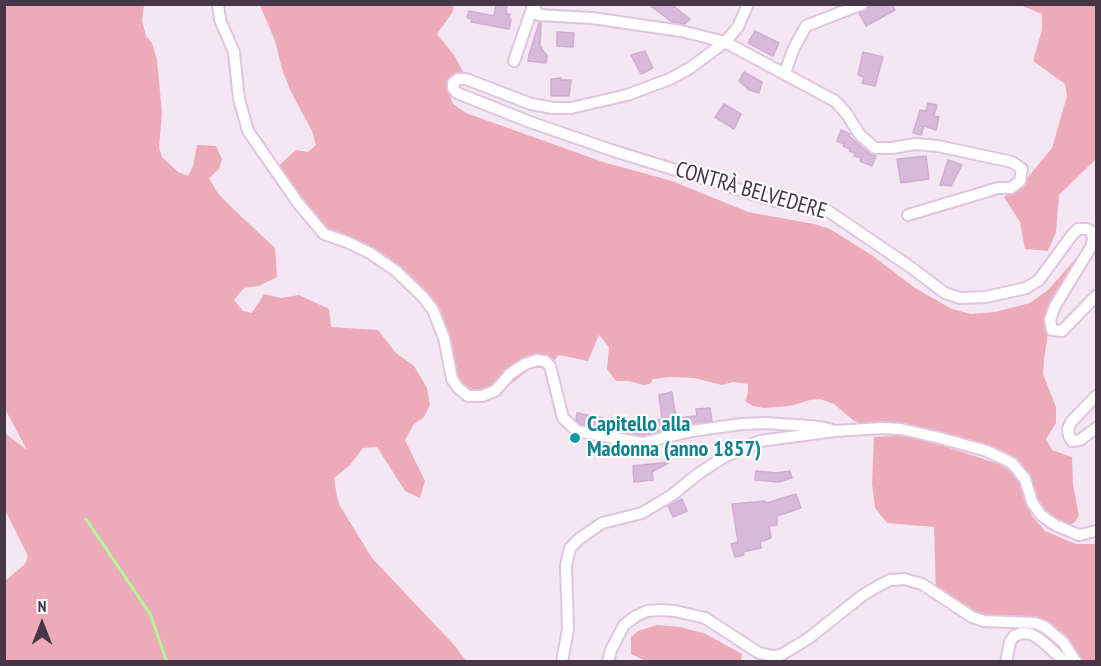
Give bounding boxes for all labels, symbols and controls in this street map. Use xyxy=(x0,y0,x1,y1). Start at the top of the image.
street label: CONTRÀ BELVEDERE xyxy=(672,157,830,225)
place label: Capitello alla Madonna (anno 1857) xyxy=(587,412,761,464)
marker: Capitello alla Madonna (anno 1857) xyxy=(568,431,582,445)
north arrow xyxy=(12,594,72,654)
text: N xyxy=(38,596,46,616)

